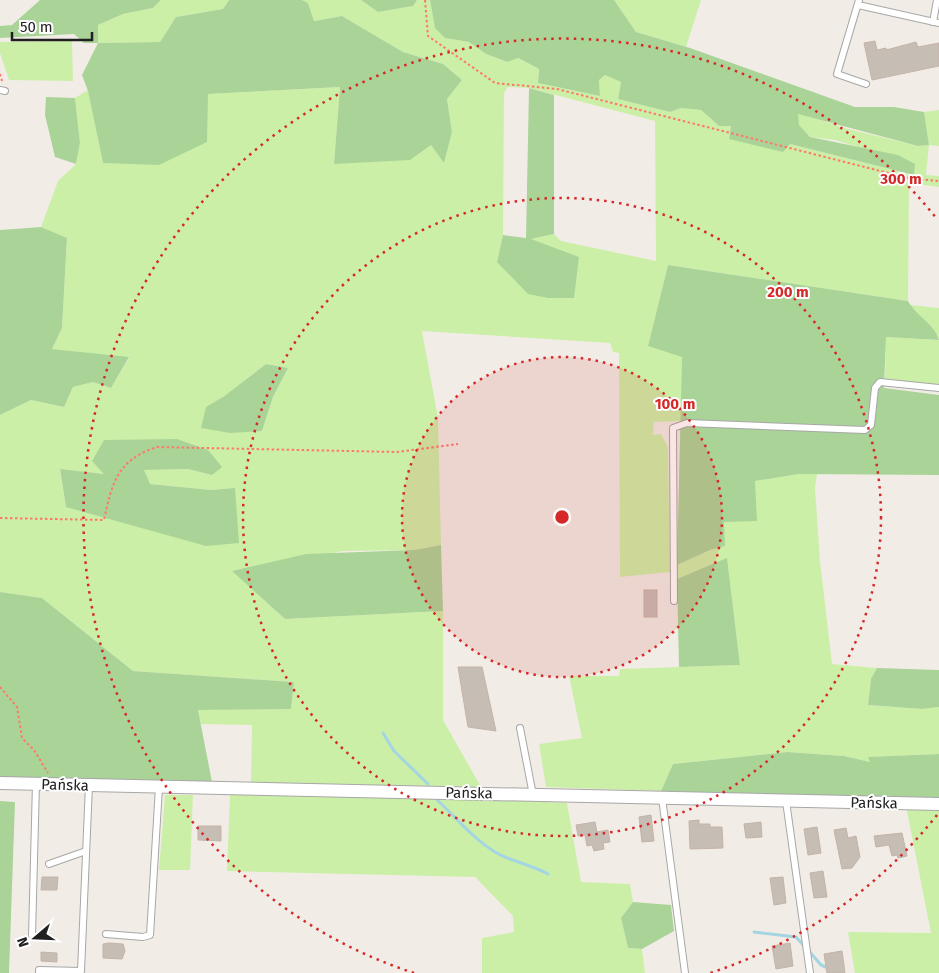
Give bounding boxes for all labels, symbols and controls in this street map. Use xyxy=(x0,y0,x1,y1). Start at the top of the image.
scale bar xyxy=(12,10,92,42)
text: 50 m xyxy=(20,18,53,36)
text: 300 m xyxy=(879,170,922,188)
text: 200 m xyxy=(767,283,809,301)
text: 100 m xyxy=(655,395,695,413)
centre of rings xyxy=(553,508,571,526)
street label: Pańska xyxy=(41,775,89,795)
street label: Pańska xyxy=(445,784,493,802)
street label: Pańska xyxy=(850,794,898,812)
north arrow xyxy=(10,913,60,963)
text: N xyxy=(14,935,33,949)

